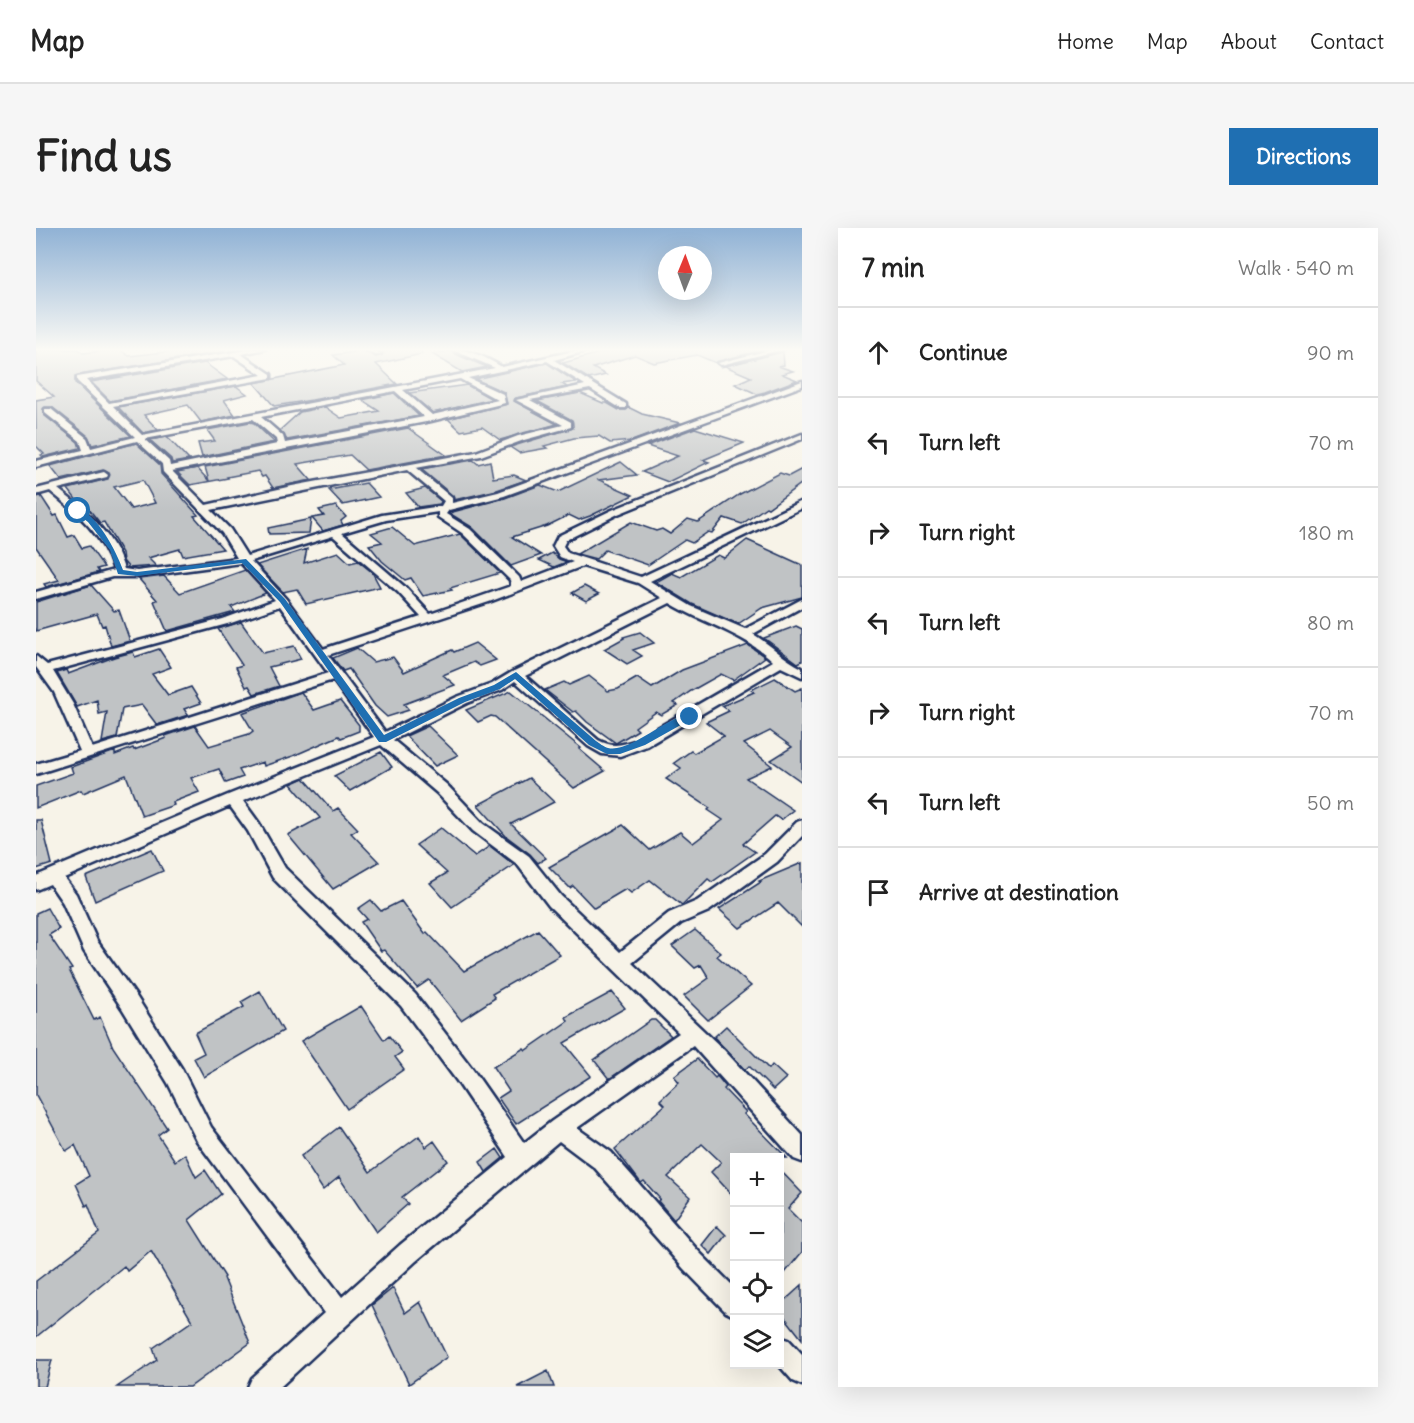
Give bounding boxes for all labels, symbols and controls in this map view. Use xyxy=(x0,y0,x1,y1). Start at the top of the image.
text: Map xyxy=(30,23,84,59)
text: Home xyxy=(1057,28,1114,55)
text: Map xyxy=(1147,28,1188,55)
text: About xyxy=(1221,28,1277,55)
text: Contact xyxy=(1310,28,1384,55)
button: Directions xyxy=(1229,128,1378,185)
text: Find us xyxy=(36,130,172,182)
north arrow xyxy=(658,246,712,300)
text: 7 min xyxy=(862,251,925,284)
text: Walk · 540 m xyxy=(1238,255,1354,280)
icon: ahead xyxy=(862,336,895,369)
text: Continue xyxy=(919,338,1008,366)
text: 90 m xyxy=(1307,340,1354,365)
icon: left xyxy=(862,426,895,459)
text: Turn left xyxy=(919,428,1000,456)
text: 70 m xyxy=(1309,430,1354,455)
route start xyxy=(64,497,90,523)
icon: right xyxy=(862,516,895,549)
text: Turn right xyxy=(919,518,1015,546)
text: 180 m xyxy=(1299,520,1354,545)
icon: left xyxy=(862,606,895,639)
text: Turn left xyxy=(919,608,1000,636)
text: 80 m xyxy=(1307,610,1354,635)
icon: right xyxy=(862,696,895,729)
text: Turn right xyxy=(919,698,1015,726)
text: 70 m xyxy=(1309,700,1354,725)
route end xyxy=(676,703,702,729)
icon: left xyxy=(862,786,895,819)
text: Turn left xyxy=(919,788,1000,816)
text: 50 m xyxy=(1307,790,1354,815)
icon: arrive xyxy=(862,876,895,909)
text: Arrive at destination xyxy=(919,878,1119,906)
map controls xyxy=(730,1153,784,1369)
button: + xyxy=(730,1153,784,1207)
button: − xyxy=(730,1207,784,1261)
button: locate xyxy=(730,1261,784,1315)
button: layers xyxy=(730,1315,784,1369)

